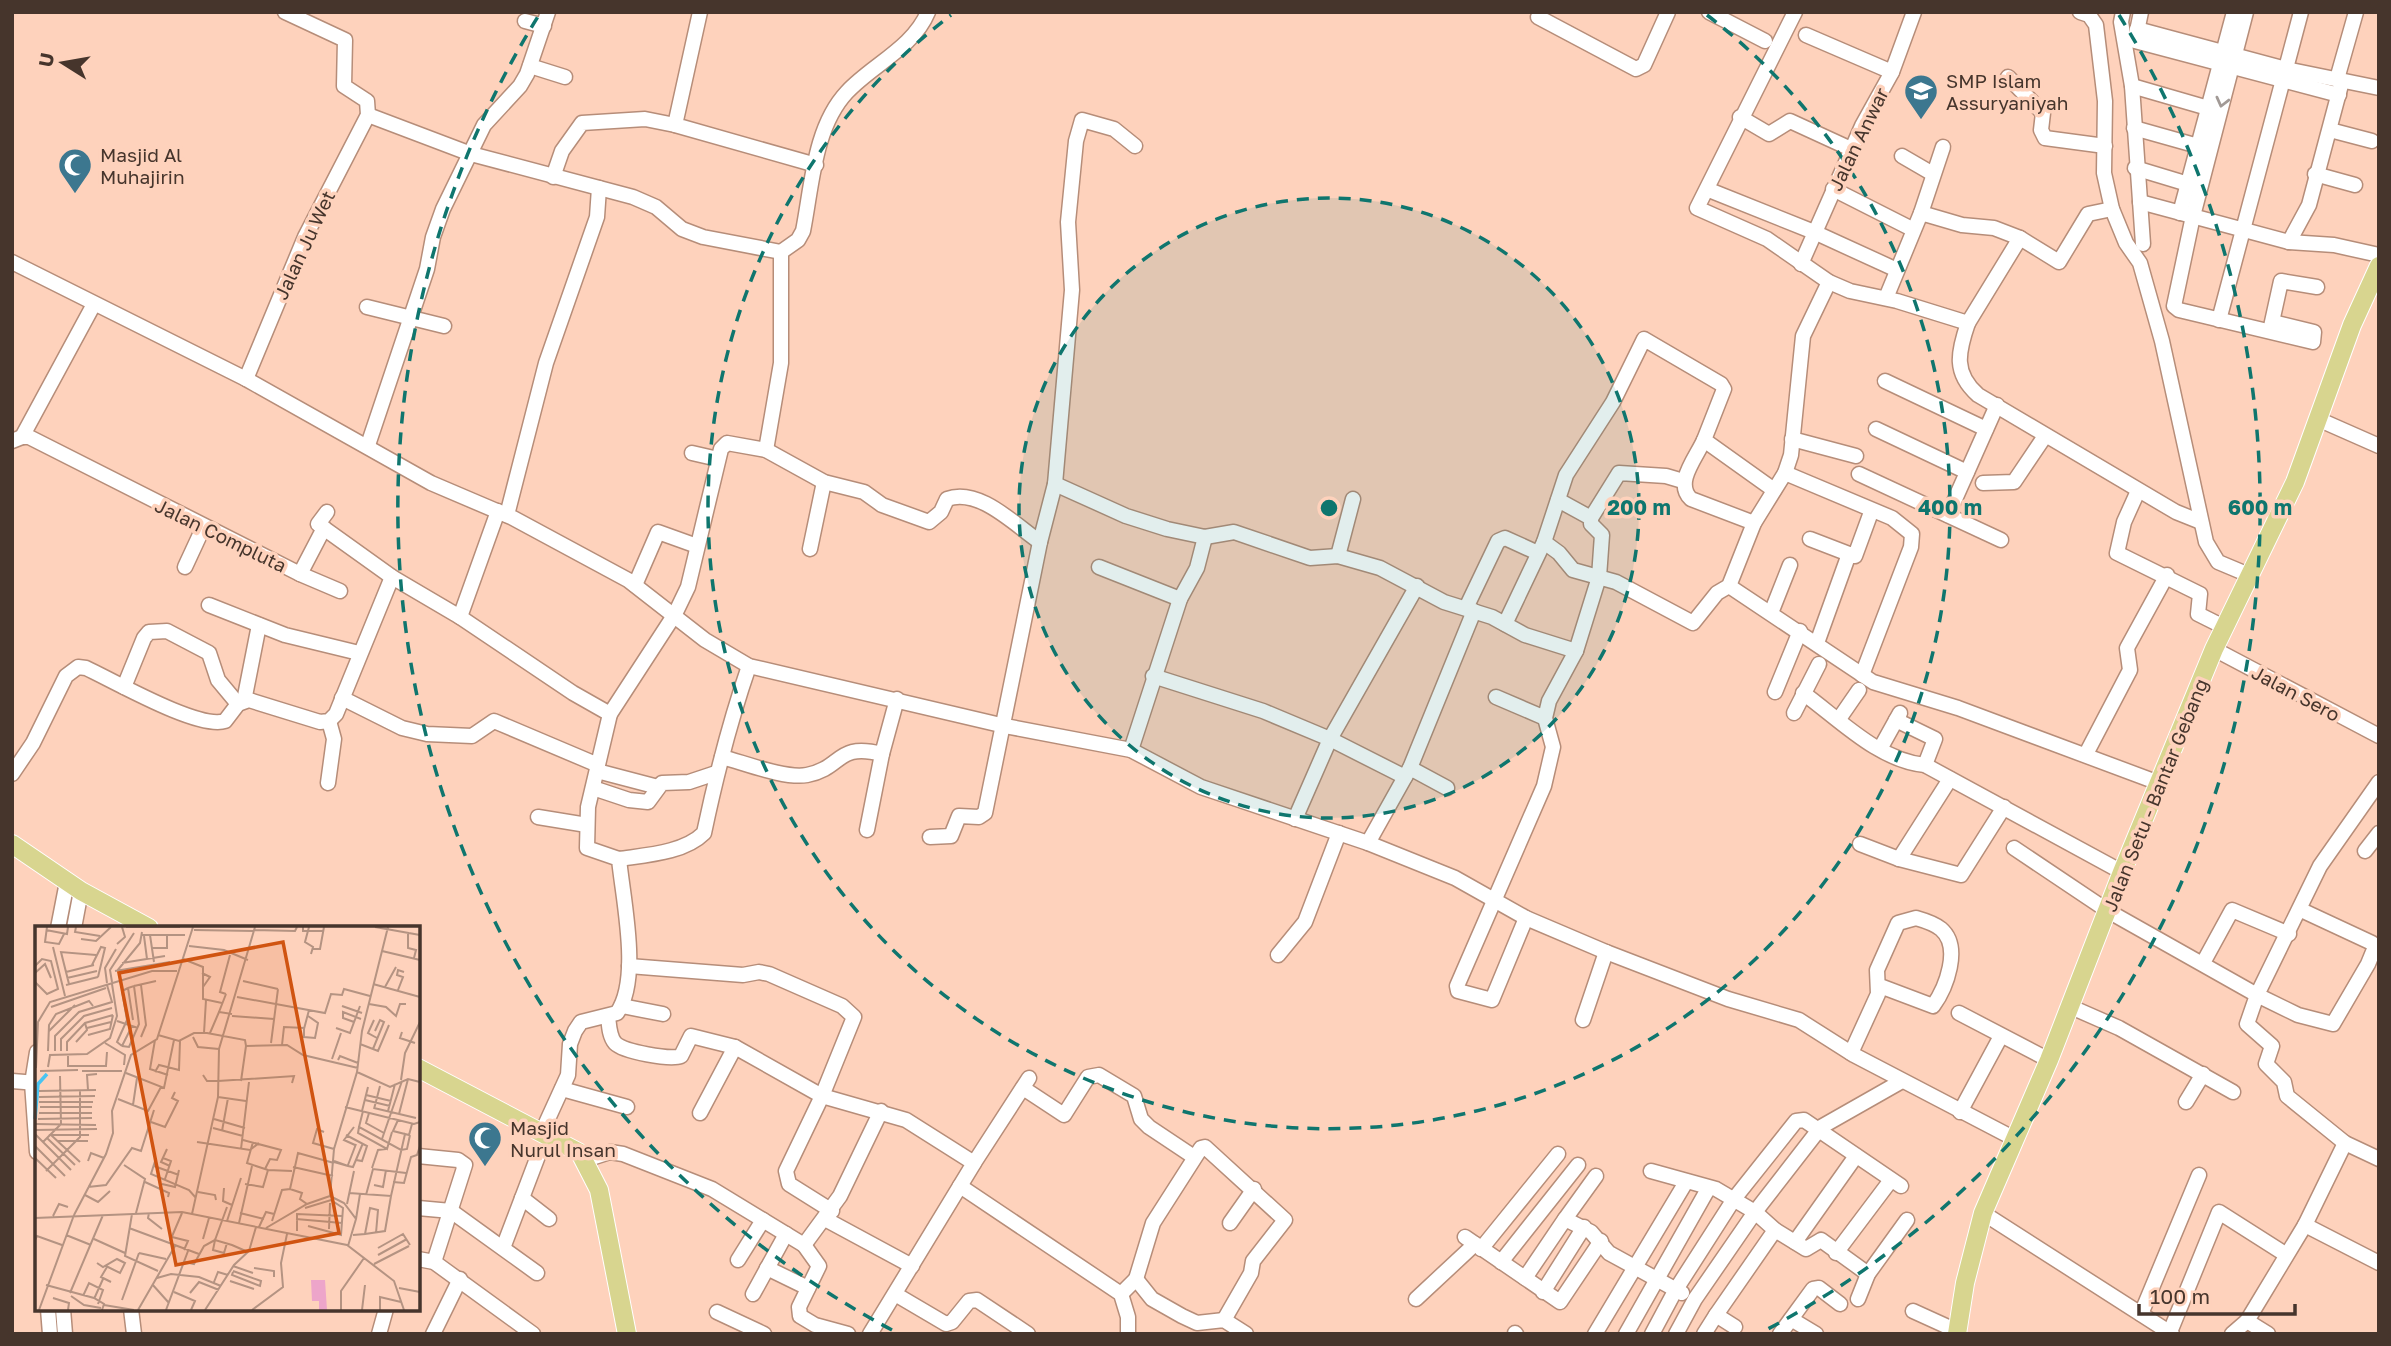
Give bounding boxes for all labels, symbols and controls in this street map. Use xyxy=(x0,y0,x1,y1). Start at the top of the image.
north arrow xyxy=(28,28,98,98)
text: U xyxy=(33,51,58,69)
place label: SMP Islam Assuryaniyah xyxy=(1946,69,2068,114)
school or university icon: SMP Islam Assuryaniyah xyxy=(1902,72,1940,121)
street label: Jalan Anwar xyxy=(1823,83,1893,194)
one-way arrow xyxy=(2216,96,2230,108)
place label: Masjid Al Muhajirin xyxy=(100,143,185,188)
mosque icon: Masjid Al Muhajirin xyxy=(56,146,94,195)
street label: Jalan Ju Wet xyxy=(269,187,339,303)
street label: Jalan Compluta xyxy=(152,493,290,577)
text: 200 m xyxy=(1607,494,1671,520)
text: 400 m xyxy=(1918,494,1982,520)
text: 600 m xyxy=(2228,494,2292,520)
centre of rings xyxy=(1317,496,1341,520)
street label: Jalan Sero xyxy=(2248,660,2344,726)
street label: Jalan Setu - Bantar Gebang xyxy=(2098,675,2212,915)
inset map xyxy=(35,926,420,1311)
place label: Masjid Nurul Insan xyxy=(510,1116,616,1161)
mosque icon: Masjid Nurul Insan xyxy=(466,1119,504,1168)
scale bar xyxy=(2139,1272,2295,1316)
text: 100 m xyxy=(2150,1283,2210,1309)

